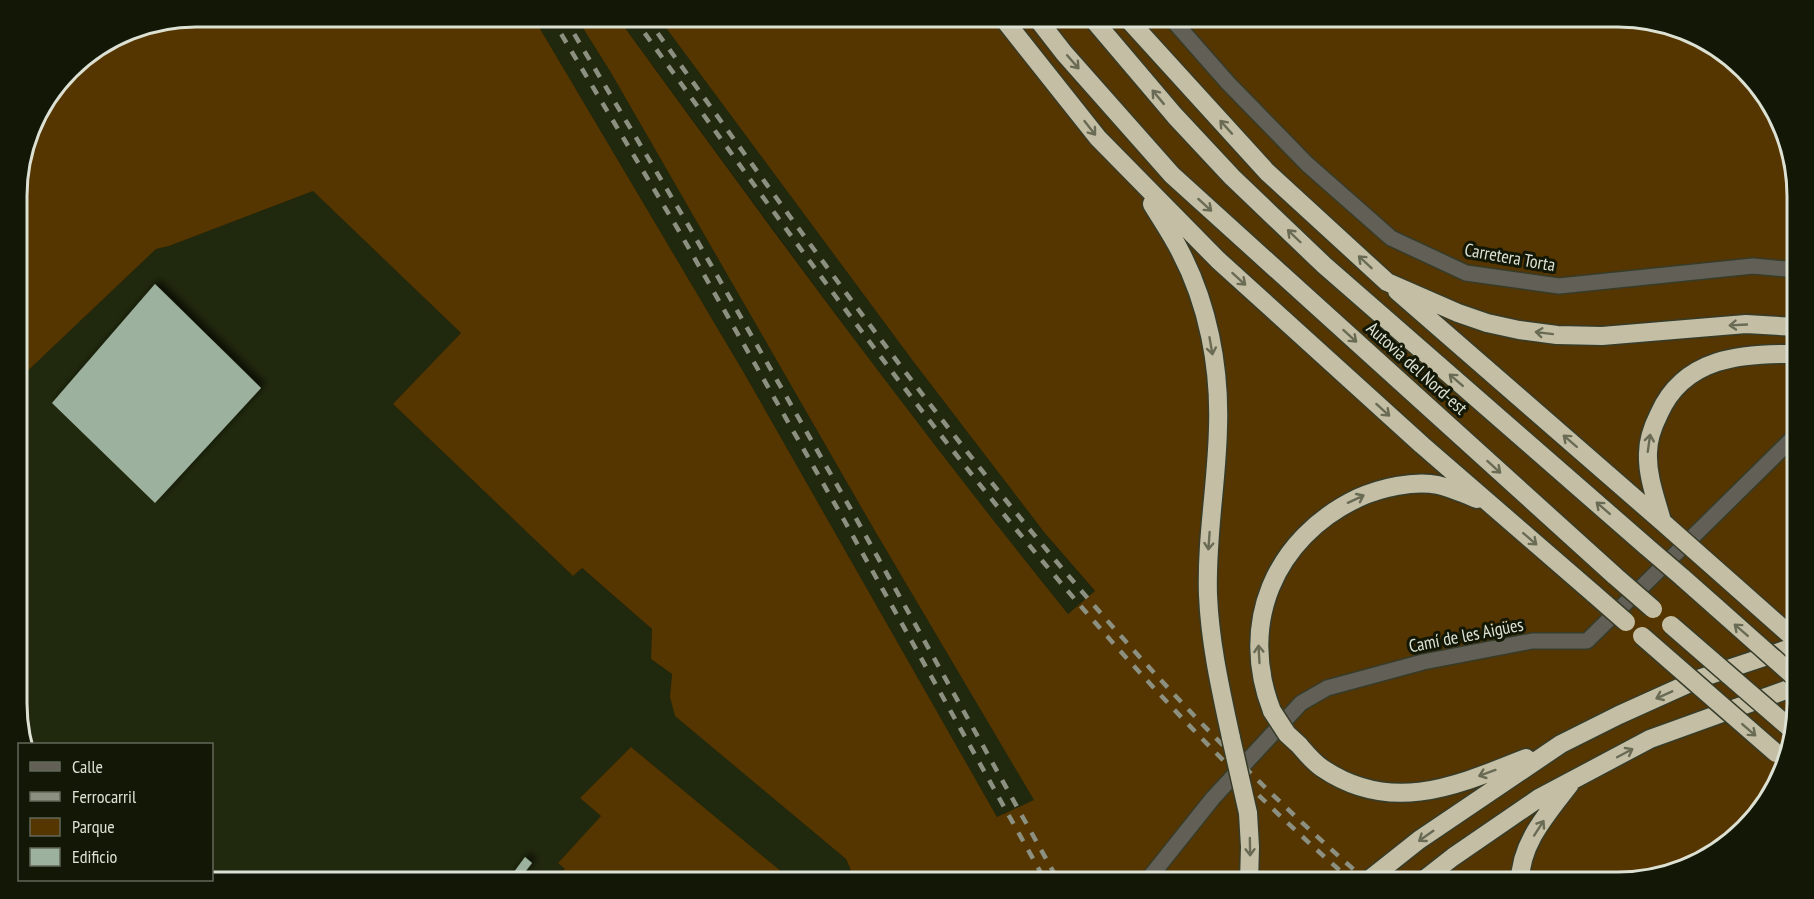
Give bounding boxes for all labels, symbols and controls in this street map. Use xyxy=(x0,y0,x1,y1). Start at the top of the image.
one-way arrow xyxy=(1066,54,1080,69)
one-way arrow xyxy=(1151,90,1165,105)
one-way arrow xyxy=(1219,119,1233,134)
one-way arrow xyxy=(1084,120,1097,136)
one-way arrow xyxy=(1198,198,1213,212)
one-way arrow xyxy=(1287,229,1302,244)
street label: Carretera Torta xyxy=(1463,238,1557,276)
one-way arrow xyxy=(1358,255,1373,269)
one-way arrow xyxy=(1231,272,1246,286)
street label: Autovia del Nord-est xyxy=(1362,317,1472,419)
one-way arrow xyxy=(1729,319,1749,330)
one-way arrow xyxy=(1534,328,1554,339)
one-way arrow xyxy=(1342,329,1357,343)
one-way arrow xyxy=(1206,336,1217,356)
one-way arrow xyxy=(1449,373,1464,387)
one-way arrow xyxy=(1375,403,1390,417)
one-way arrow xyxy=(1563,434,1578,448)
one-way arrow xyxy=(1644,434,1655,453)
one-way arrow xyxy=(1487,460,1502,474)
one-way arrow xyxy=(1347,493,1365,505)
one-way arrow xyxy=(1596,501,1611,515)
one-way arrow xyxy=(1204,530,1215,550)
one-way arrow xyxy=(1522,532,1537,546)
street label: Camí de les Aigües xyxy=(1407,613,1525,657)
one-way arrow xyxy=(1734,623,1749,637)
one-way arrow xyxy=(1254,645,1265,665)
one-way arrow xyxy=(1655,690,1673,701)
one-way arrow xyxy=(1741,723,1757,736)
legend xyxy=(18,743,213,881)
one-way arrow xyxy=(1616,747,1633,759)
text: Calle xyxy=(72,755,103,778)
one-way arrow xyxy=(1479,769,1497,780)
text: Ferrocarril xyxy=(72,785,137,808)
text: Parque xyxy=(72,815,115,838)
one-way arrow xyxy=(1532,819,1545,836)
one-way arrow xyxy=(1418,830,1434,842)
one-way arrow xyxy=(1244,837,1256,857)
text: Edificio xyxy=(72,845,118,868)

